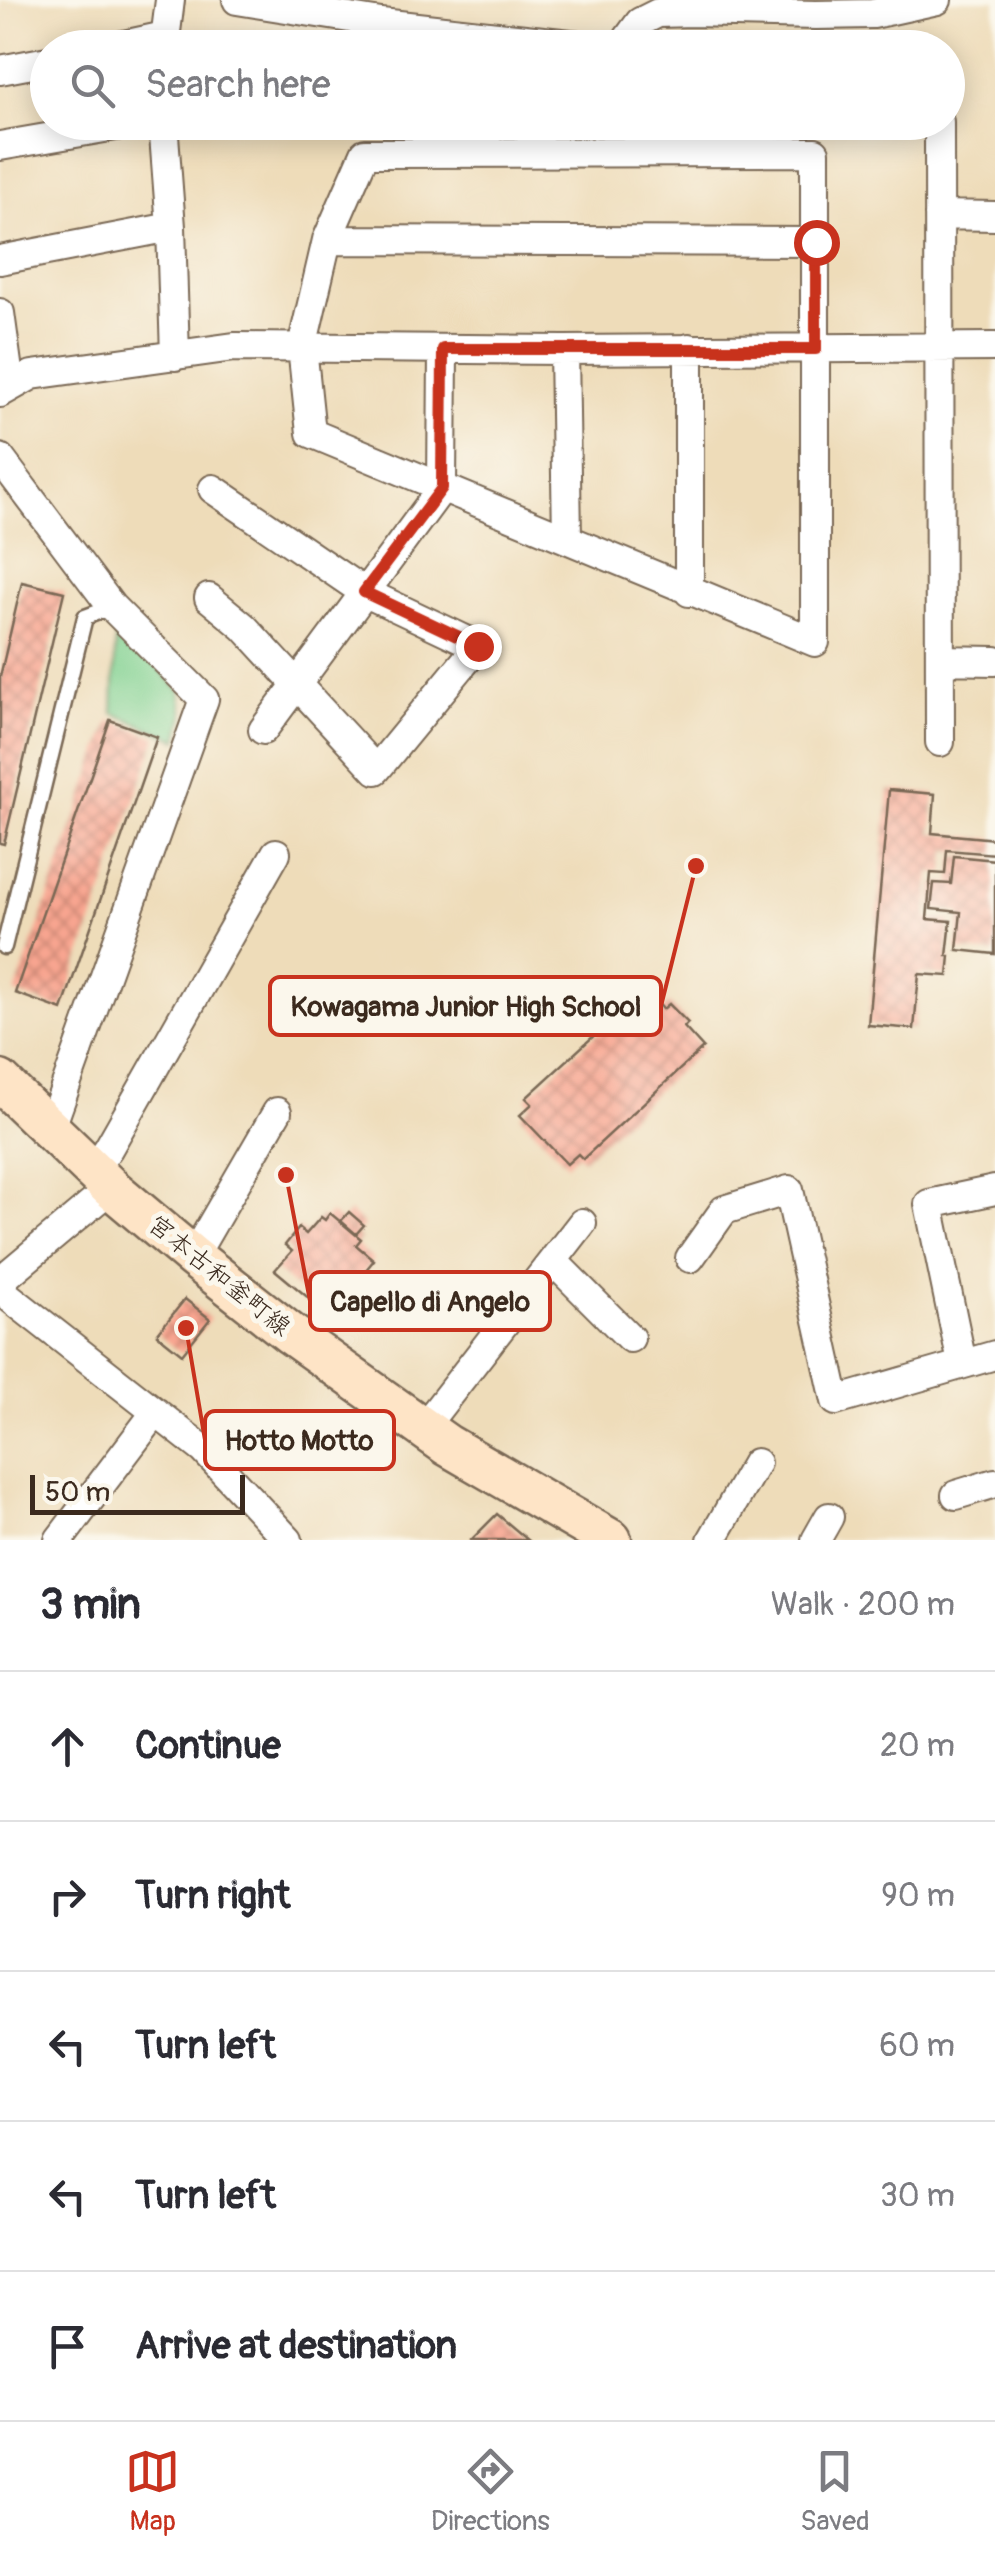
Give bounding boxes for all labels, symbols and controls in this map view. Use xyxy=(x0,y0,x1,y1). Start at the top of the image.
search box xyxy=(30,30,965,140)
icon: search xyxy=(65,58,120,113)
text: Search here xyxy=(145,61,331,109)
route start xyxy=(794,220,840,266)
route end xyxy=(456,624,502,670)
callout: Kowagama Junior High School xyxy=(270,977,661,1035)
text: Kowagama Junior High School xyxy=(291,990,641,1025)
street label: 宮本古和釜町線 xyxy=(141,1209,297,1343)
callout: Capello di Angelo xyxy=(310,1272,550,1330)
text: Capello di Angelo xyxy=(330,1285,530,1320)
callout: Hotto Motto xyxy=(205,1411,394,1469)
text: Hotto Motto xyxy=(224,1424,374,1459)
scale bar xyxy=(30,1470,245,1514)
text: 50 m xyxy=(45,1475,110,1510)
text: 3 min xyxy=(40,1579,141,1631)
text: Walk · 200 m xyxy=(771,1585,955,1625)
icon: ahead xyxy=(40,1719,95,1774)
text: Continue xyxy=(135,1722,281,1770)
text: 20 m xyxy=(880,1726,955,1766)
icon: right xyxy=(40,1869,95,1924)
text: Turn right xyxy=(135,1872,290,1920)
text: 90 m xyxy=(881,1876,955,1916)
icon: left xyxy=(40,2019,95,2074)
text: Turn left xyxy=(135,2022,276,2070)
text: 60 m xyxy=(879,2026,955,2066)
icon: left xyxy=(40,2169,95,2224)
text: Turn left xyxy=(135,2172,276,2220)
text: 30 m xyxy=(880,2176,955,2216)
icon: arrive xyxy=(40,2319,95,2374)
text: Arrive at destination xyxy=(135,2322,457,2370)
tab: Map xyxy=(125,2444,180,2539)
tab: Directions xyxy=(431,2444,550,2539)
tab: Saved xyxy=(800,2444,870,2539)

